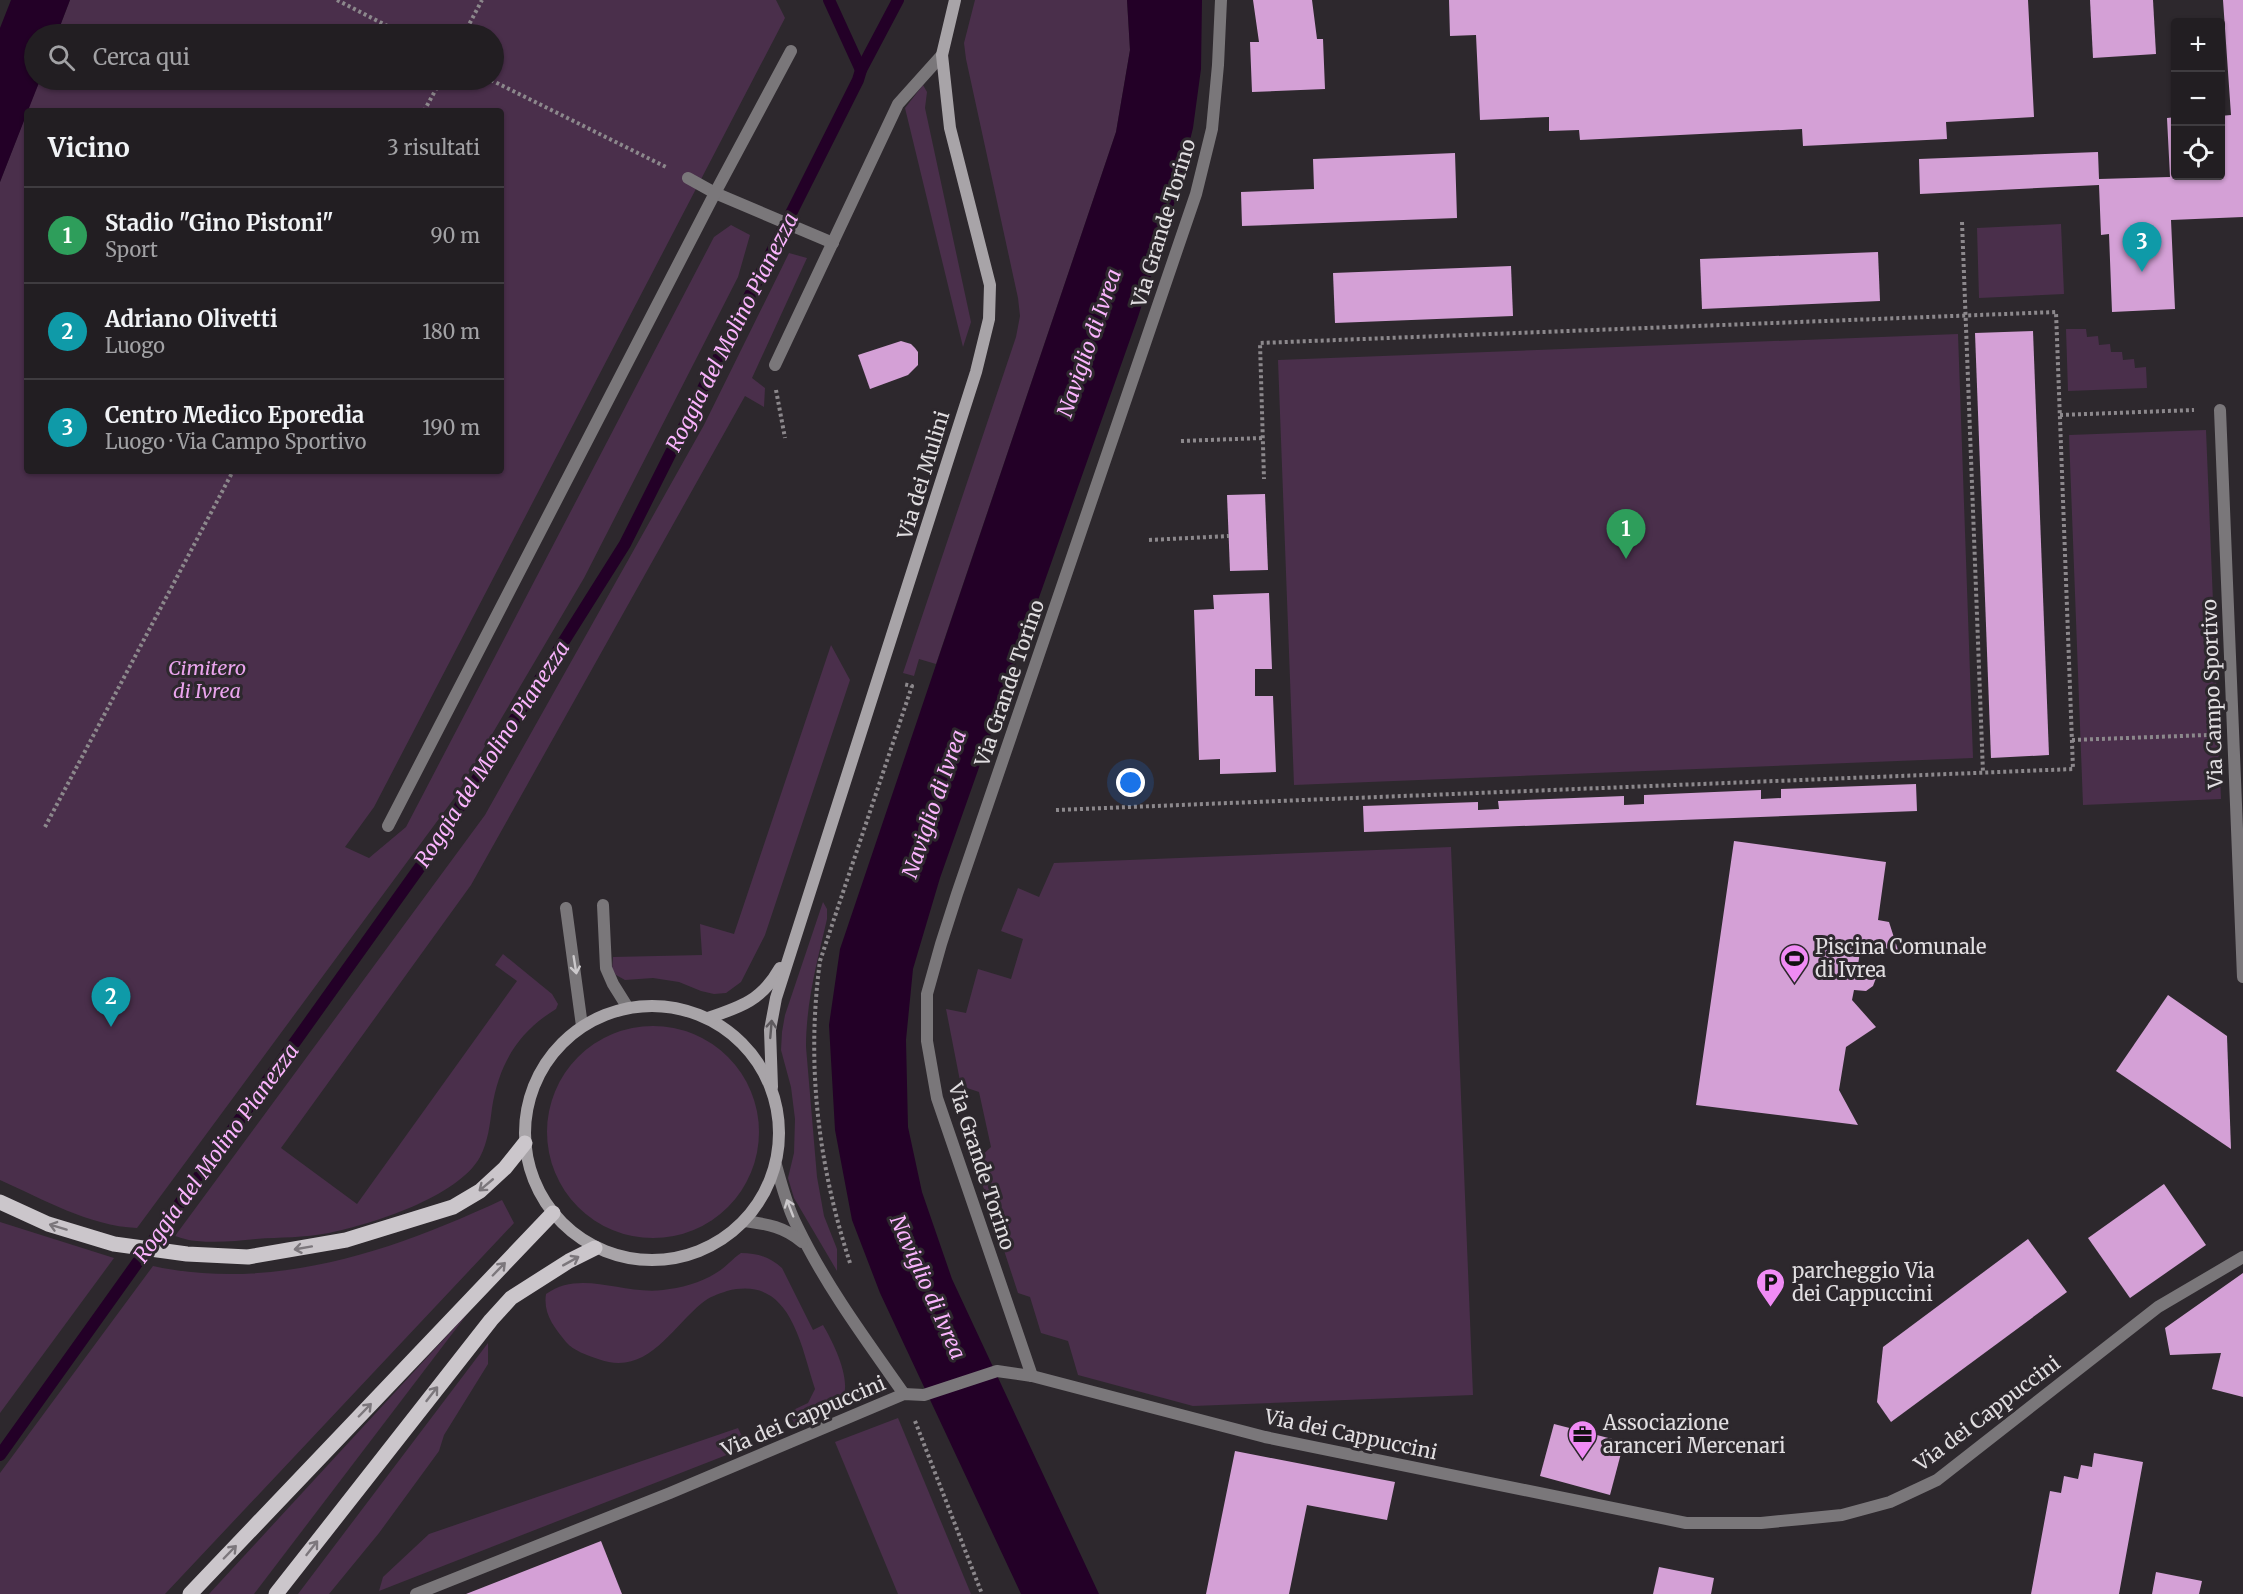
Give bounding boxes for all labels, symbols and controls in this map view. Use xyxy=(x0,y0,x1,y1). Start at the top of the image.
map controls xyxy=(2171,18,2225,180)
button: + xyxy=(2171,18,2225,72)
search box xyxy=(24,24,504,90)
icon: search xyxy=(45,41,78,74)
text: Cerca qui xyxy=(93,43,190,71)
button: − xyxy=(2171,72,2225,126)
button: locate xyxy=(2171,126,2225,180)
text: Vicino xyxy=(48,131,130,164)
text: 3 risultati xyxy=(387,135,480,160)
street label: Via Grande Torino xyxy=(1125,136,1201,311)
water label: Roggia del Molino Pianezza xyxy=(660,208,804,456)
text: Stadio "Gino Pistoni" xyxy=(105,209,334,237)
pin: 3 xyxy=(2122,222,2162,272)
text: 1 xyxy=(63,223,72,248)
text: 90 m xyxy=(430,223,480,248)
text: Sport xyxy=(105,237,158,262)
water label: Naviglio di Ivrea xyxy=(1051,265,1127,421)
text: Adriano Olivetti xyxy=(105,305,278,333)
text: 2 xyxy=(62,319,73,344)
text: 180 m xyxy=(422,319,480,344)
text: Luogo xyxy=(105,333,165,358)
text: Centro Medico Eporedia xyxy=(105,401,364,429)
street label: Via dei Mulini xyxy=(891,408,954,543)
text: 3 xyxy=(62,415,73,440)
text: 190 m xyxy=(422,415,480,440)
text: Luogo · Via Campo Sportivo xyxy=(105,429,366,454)
pin: 1 xyxy=(1606,510,1646,559)
street label: Via Grande Torino xyxy=(968,596,1049,771)
street label: Via Campo Sportivo xyxy=(2196,598,2228,790)
water label: Roggia del Molino Pianezza xyxy=(409,636,575,872)
park label: Cimitero di Ivrea xyxy=(168,655,246,703)
water label: Naviglio di Ivrea xyxy=(896,726,972,882)
your location xyxy=(1116,768,1145,797)
place label: Piscina Comunale di Ivrea xyxy=(1815,934,1986,982)
sports icon: Piscina Comunale di Ivrea xyxy=(1778,942,1810,984)
one-way arrow xyxy=(569,955,580,975)
pin: 2 xyxy=(92,978,130,1027)
one-way arrow xyxy=(766,1020,777,1039)
water label: Roggia del Molino Pianezza xyxy=(127,1038,305,1268)
street label: Via Grande Torino xyxy=(943,1078,1021,1253)
one-way arrow xyxy=(478,1179,494,1192)
one-way arrow xyxy=(783,1199,794,1218)
water label: Naviglio di Ivrea xyxy=(884,1211,972,1363)
one-way arrow xyxy=(49,1221,68,1232)
one-way arrow xyxy=(293,1243,313,1254)
one-way arrow xyxy=(562,1254,579,1266)
place label: parcheggio Via dei Cappuccini xyxy=(1792,1258,1935,1306)
one-way arrow xyxy=(492,1262,507,1277)
parking icon: parcheggio Via dei Cappuccini xyxy=(1755,1266,1787,1308)
street label: Via dei Cappuccini xyxy=(1908,1350,2065,1477)
street label: Via dei Cappuccini xyxy=(716,1370,889,1462)
one-way arrow xyxy=(426,1387,439,1403)
one-way arrow xyxy=(358,1403,372,1418)
street label: Via dei Cappuccini xyxy=(1261,1403,1440,1465)
place label: Associazione aranceri Mercenari xyxy=(1602,1410,1785,1458)
office icon: Associazione aranceri Mercenari xyxy=(1566,1418,1598,1460)
one-way arrow xyxy=(306,1540,319,1556)
one-way arrow xyxy=(223,1544,238,1559)

